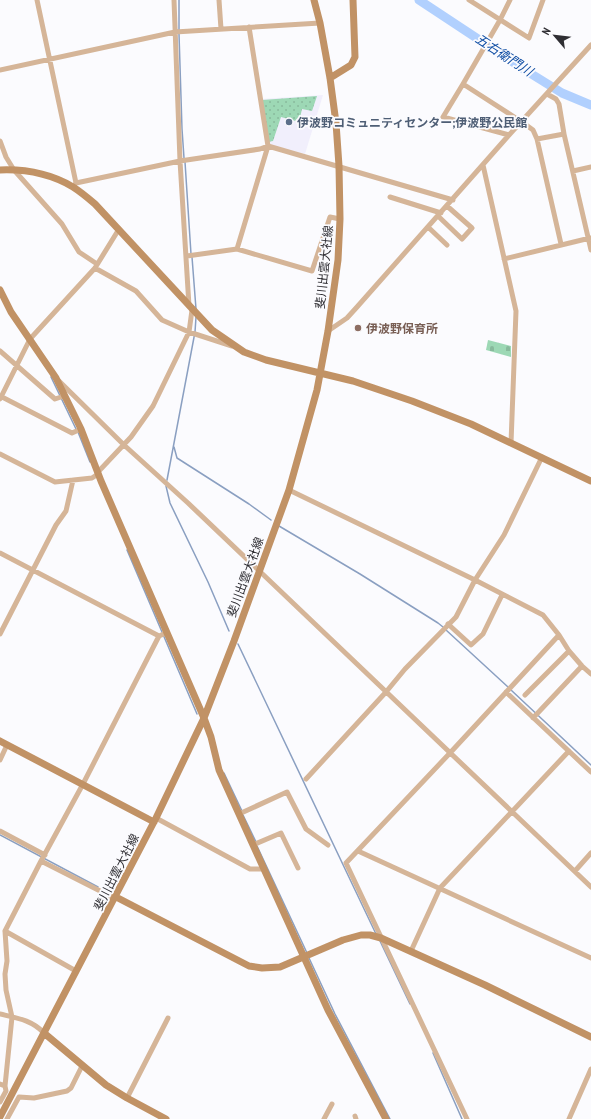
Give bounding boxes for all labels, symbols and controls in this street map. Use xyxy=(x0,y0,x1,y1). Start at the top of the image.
north arrow xyxy=(535,16,575,56)
text: N xyxy=(539,25,554,37)
water label: 五右衛門川 xyxy=(472,30,538,81)
place label: 伊波野コミュニティセンター;伊波野公民館 xyxy=(297,115,527,130)
marker: 伊波野コミュニティセンター;伊波野公民館 xyxy=(284,117,294,127)
street label: 斐川出雲大社線 xyxy=(312,224,336,310)
place label: 伊波野保育所 xyxy=(366,321,438,336)
marker: 伊波野保育所 xyxy=(353,323,363,333)
street label: 斐川出雲大社線 xyxy=(224,535,266,619)
street label: 斐川出雲大社線 xyxy=(90,831,142,913)

